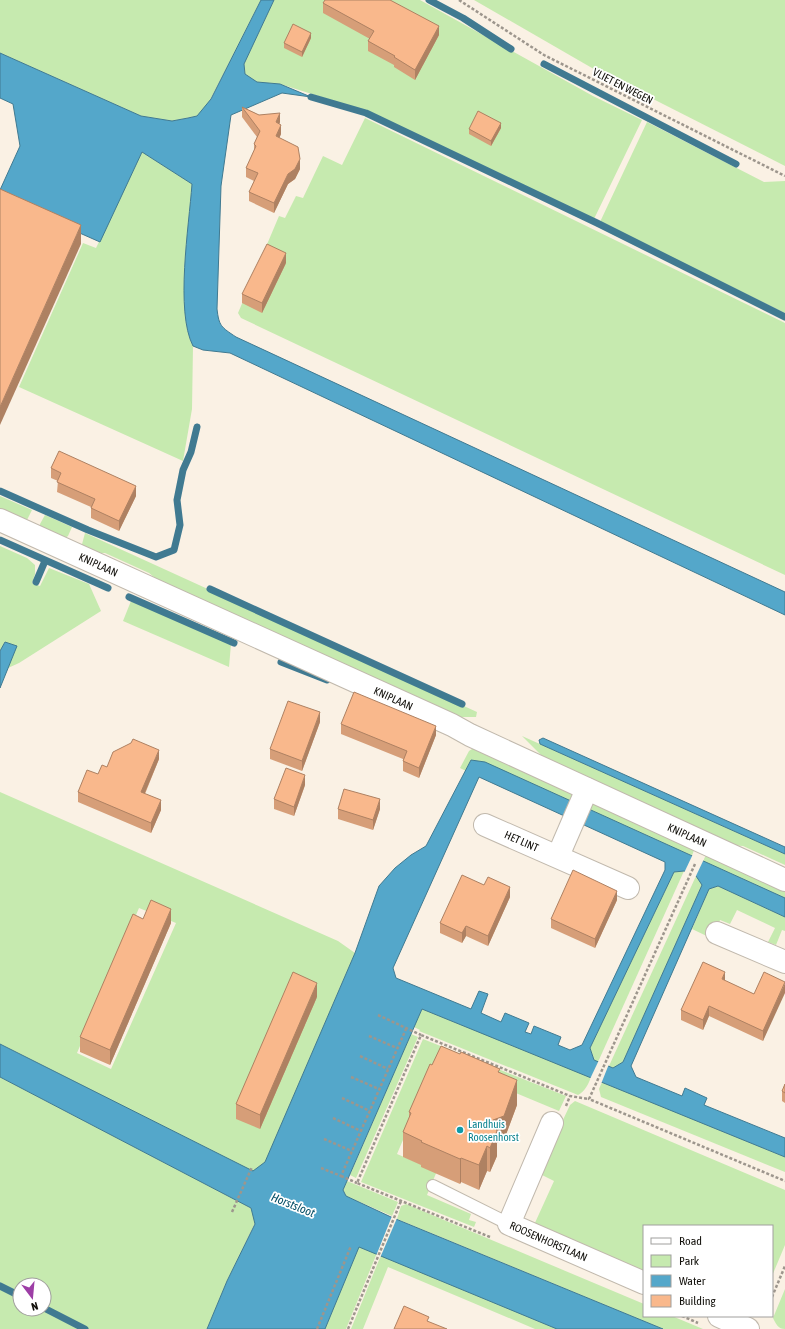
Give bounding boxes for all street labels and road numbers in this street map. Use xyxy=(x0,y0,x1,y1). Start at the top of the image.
street label: VLIET EN WEGEN xyxy=(591,66,655,106)
street label: KNIPLAAN xyxy=(77,551,120,579)
street label: KNIPLAAN xyxy=(372,684,415,712)
street label: KNIPLAAN xyxy=(666,821,709,849)
street label: HET LINT xyxy=(503,828,541,854)
street label: ROOSENHORSTLAAN xyxy=(508,1219,589,1264)

